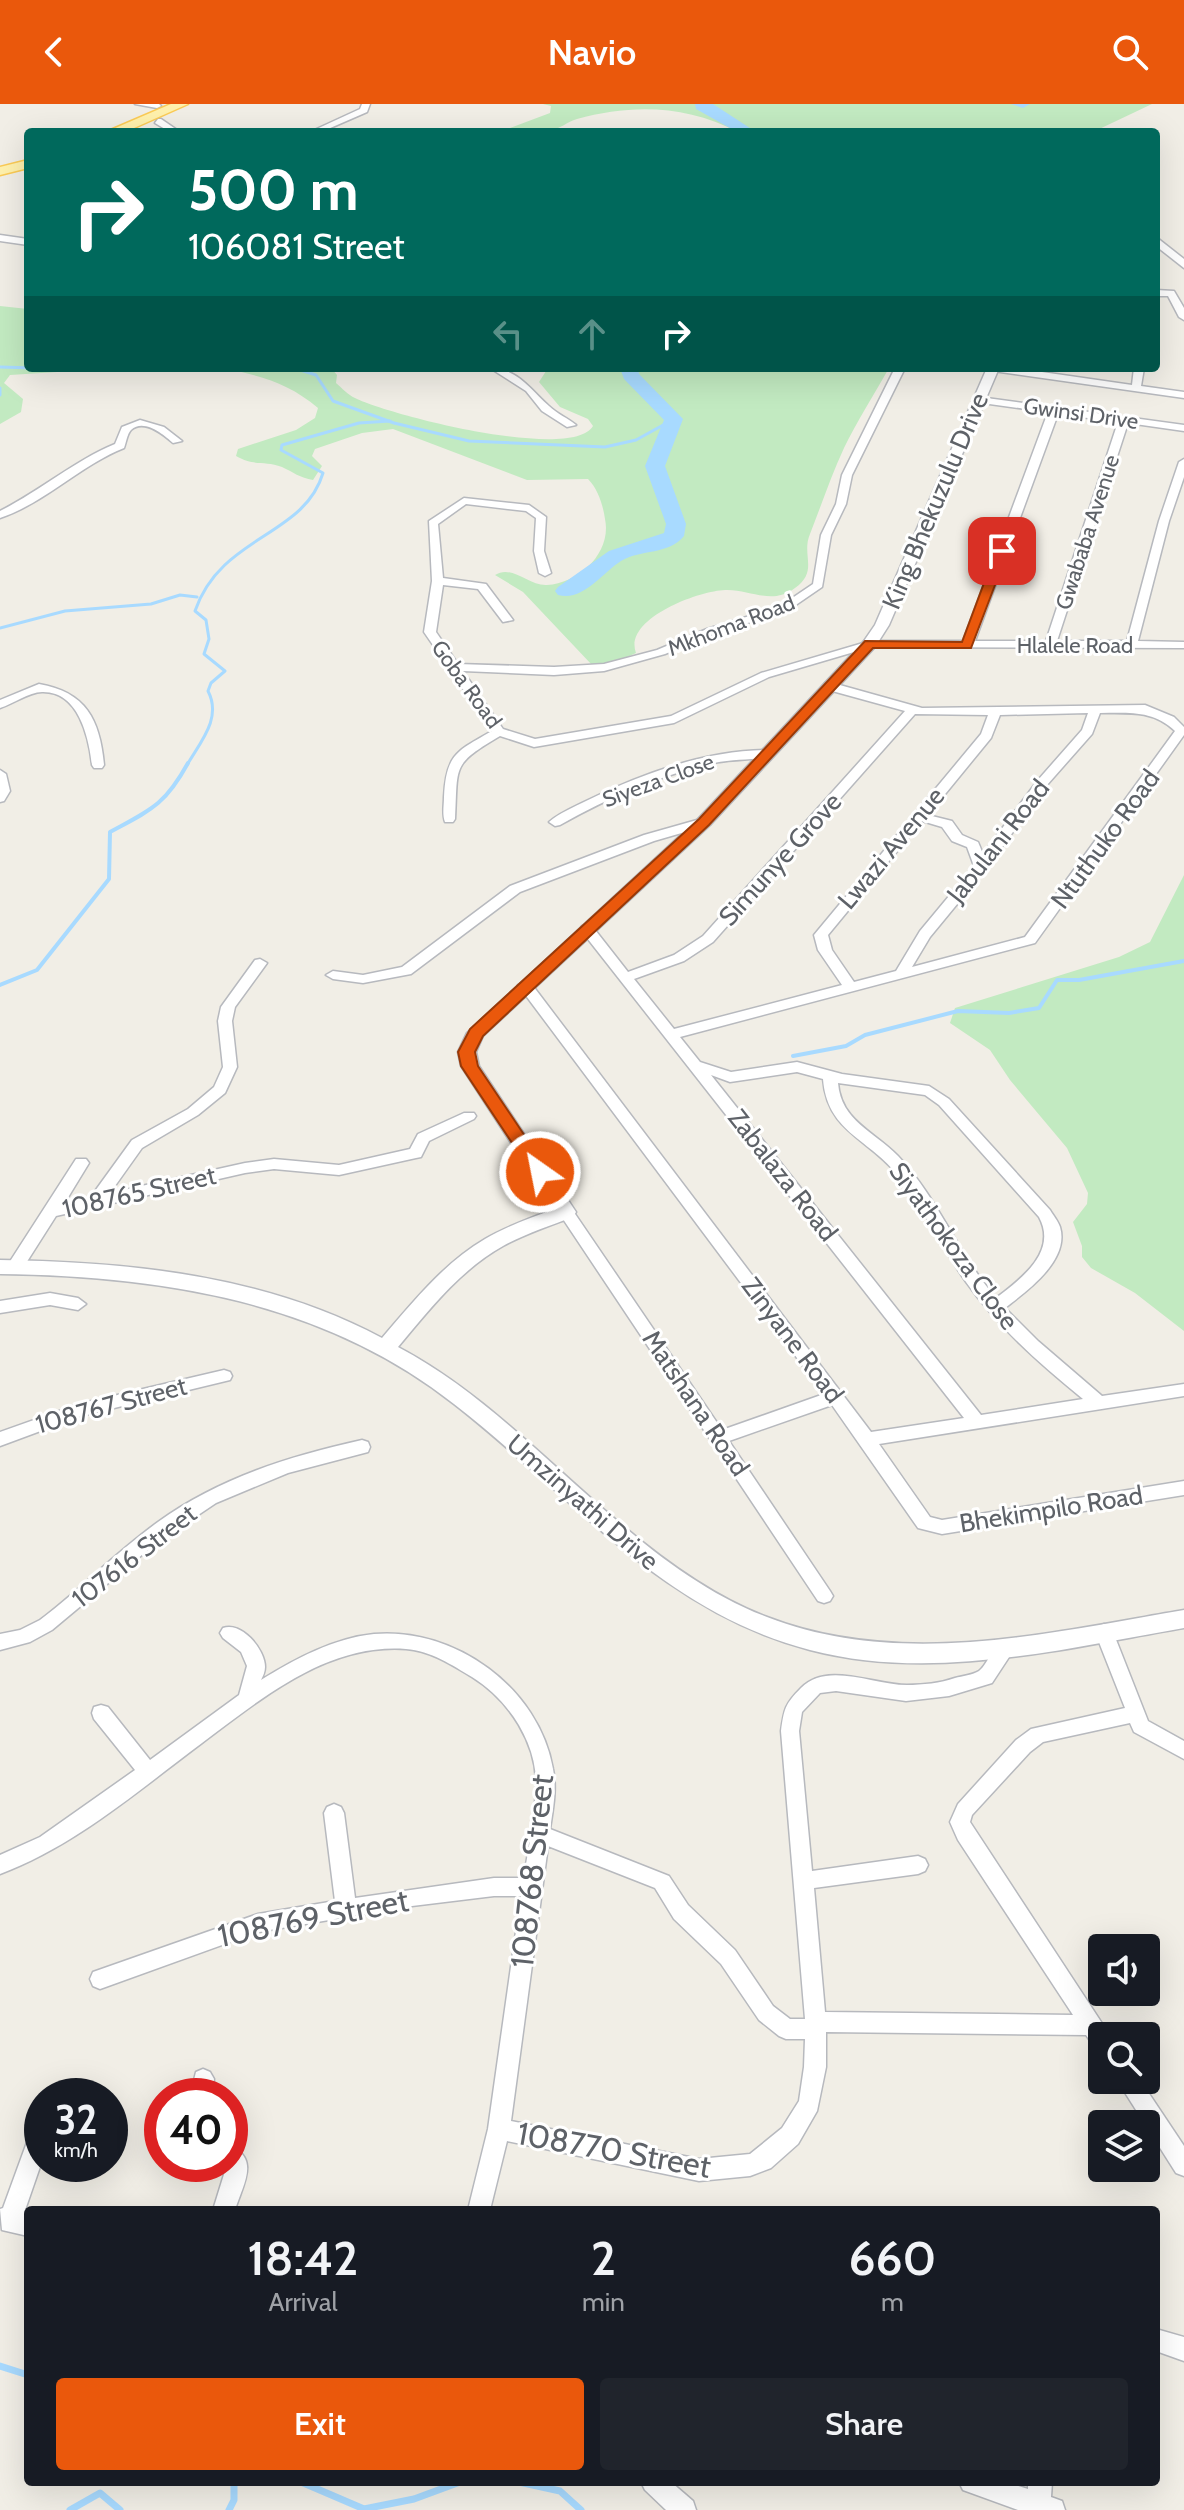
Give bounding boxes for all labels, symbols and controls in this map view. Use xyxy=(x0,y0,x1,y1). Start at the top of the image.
icon: back xyxy=(32,30,76,74)
text: Navio xyxy=(548,30,636,74)
icon: search xyxy=(1108,30,1152,74)
text: 500 m xyxy=(188,156,358,224)
icon: right xyxy=(56,160,160,264)
text: 106081 Street xyxy=(188,224,405,268)
icon: left xyxy=(486,312,530,356)
icon: ahead xyxy=(570,312,614,356)
icon: right xyxy=(654,312,698,356)
street label: King Bhekuzulu Drive xyxy=(875,388,995,614)
street label: Gwinsi Drive xyxy=(1022,392,1140,435)
street label: Gwababa Avenue xyxy=(1050,451,1125,613)
pin xyxy=(968,517,1036,585)
icon: arrive xyxy=(980,529,1024,573)
street label: Mkhoma Road xyxy=(664,589,799,662)
street label: Hlalele Road xyxy=(1017,632,1133,659)
street label: Goba Road xyxy=(426,635,508,734)
street label: Siyeza Close xyxy=(599,748,718,813)
street label: Ntuthuko Road xyxy=(1044,763,1166,915)
street label: Jabulani Road xyxy=(939,773,1056,910)
street label: Lwazi Avenue xyxy=(831,781,951,915)
street label: Simunye Grove xyxy=(712,786,848,932)
street label: Zabalaza Road xyxy=(721,1103,845,1247)
position arrow xyxy=(498,1130,582,1214)
street label: Siyathokoza Close xyxy=(883,1156,1025,1336)
street label: 108765 Street xyxy=(59,1159,219,1225)
street label: Zinyane Road xyxy=(735,1271,851,1409)
street label: Matshana Road xyxy=(636,1324,756,1482)
street label: 108767 Street xyxy=(32,1369,190,1441)
street label: Umzinyathi Drive xyxy=(500,1427,666,1577)
street label: Bhekimpilo Road xyxy=(957,1479,1145,1539)
street label: 107616 Street xyxy=(65,1497,203,1615)
street label: 108768 Street xyxy=(502,1772,561,1970)
street label: 108769 Street xyxy=(214,1880,412,1955)
map controls xyxy=(1088,1934,1160,2182)
button: sound xyxy=(1088,1934,1160,2006)
button: search xyxy=(1088,2022,1160,2094)
speed limit sign: 40 xyxy=(144,2078,248,2182)
text: 32 xyxy=(55,2095,97,2144)
button: layers xyxy=(1088,2110,1160,2182)
street label: 108770 Street xyxy=(514,2113,714,2186)
text: km/h xyxy=(54,2138,98,2162)
text: 18:42 xyxy=(248,2229,358,2287)
text: 2 xyxy=(591,2229,616,2287)
text: 660 xyxy=(848,2229,936,2287)
text: Arrival xyxy=(268,2286,338,2318)
text: min xyxy=(582,2286,625,2318)
text: m xyxy=(881,2286,904,2318)
button: Exit xyxy=(56,2378,584,2470)
button: Share xyxy=(600,2378,1128,2470)

